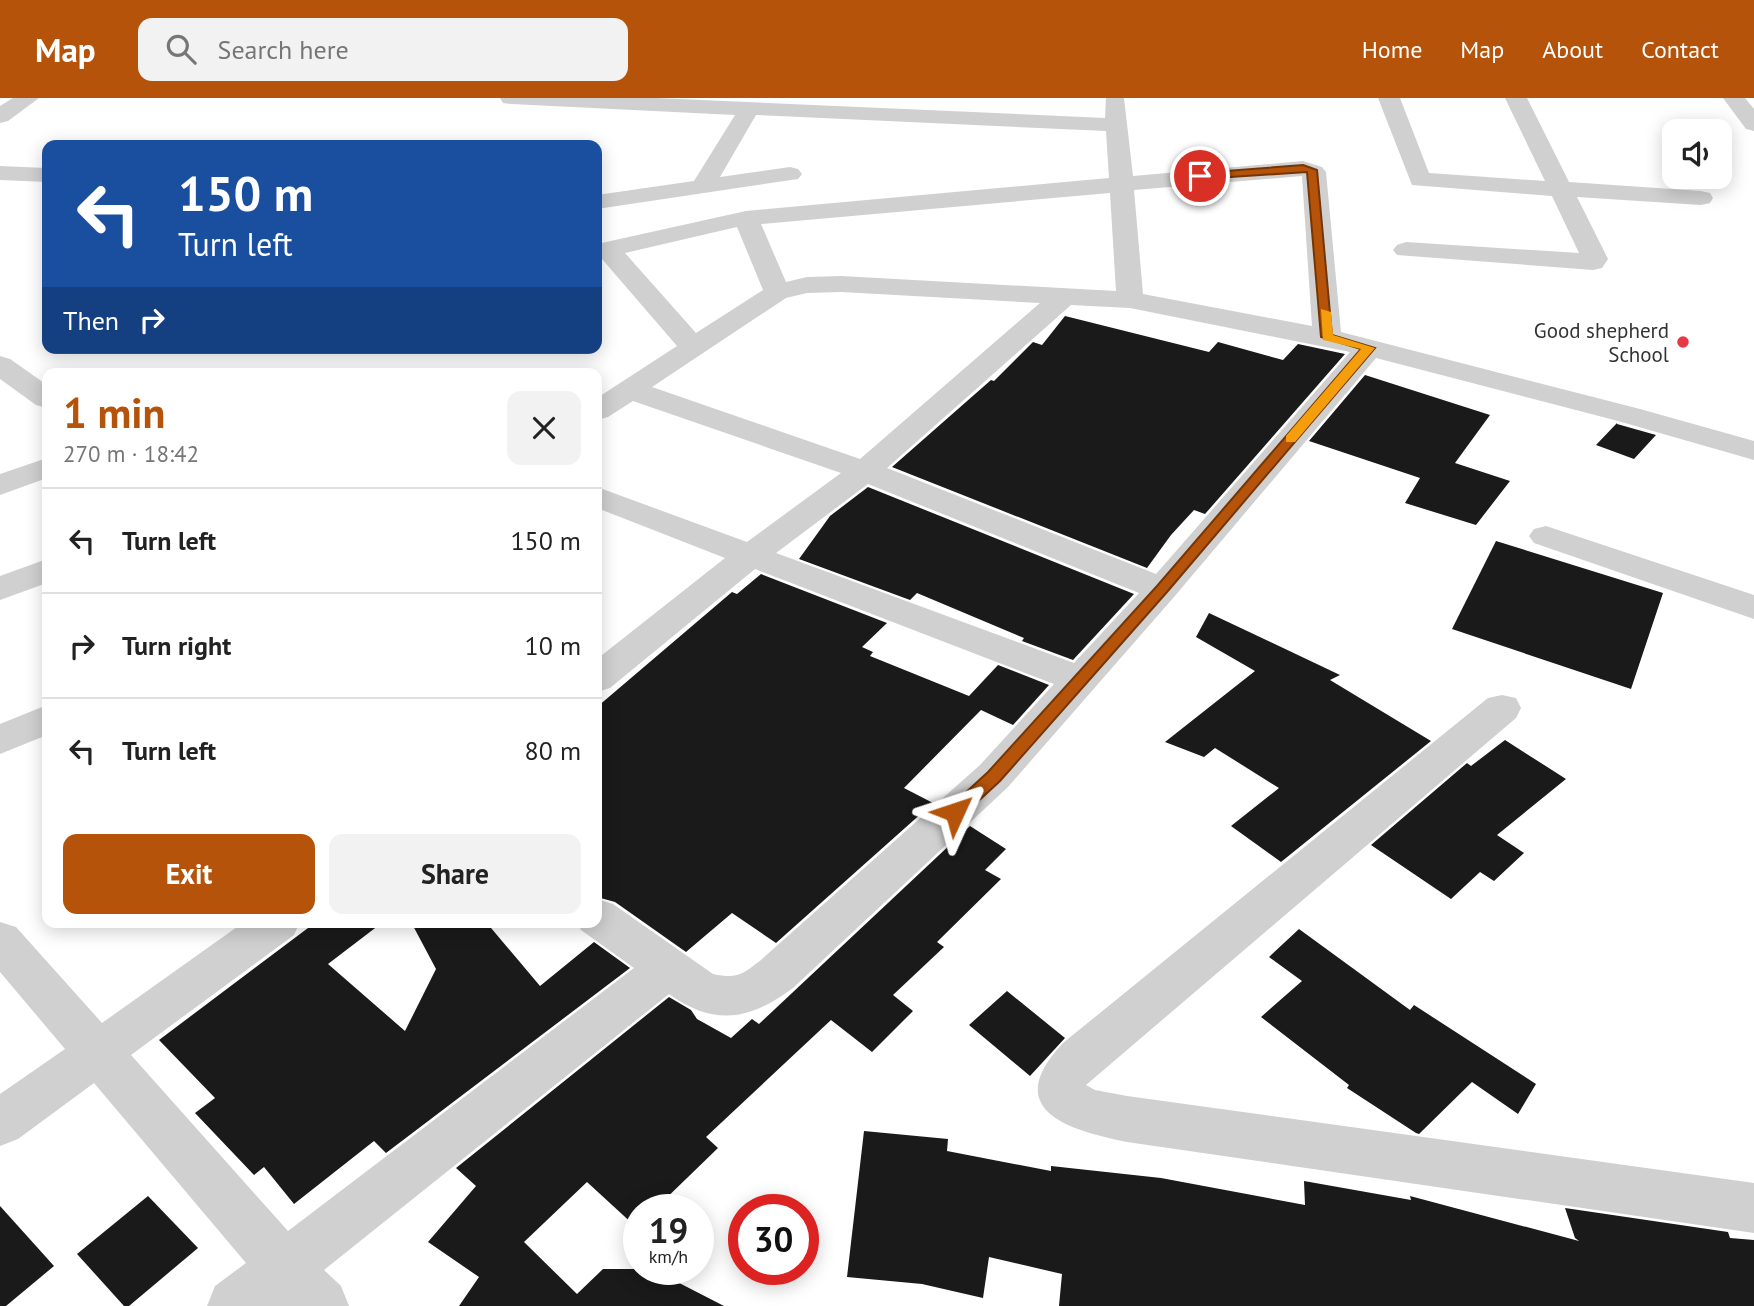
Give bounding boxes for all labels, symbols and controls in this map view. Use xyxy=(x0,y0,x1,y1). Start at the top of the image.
search box xyxy=(138,18,628,81)
text: Map xyxy=(35,28,96,71)
icon: search xyxy=(162,30,200,68)
text: Search here xyxy=(218,33,349,66)
text: Home xyxy=(1362,34,1422,65)
text: Map xyxy=(1460,34,1504,65)
text: About xyxy=(1542,34,1603,65)
text: Contact xyxy=(1641,34,1719,65)
map controls xyxy=(1662,119,1732,189)
button: sound xyxy=(1662,119,1732,189)
pin xyxy=(1170,146,1230,206)
icon: arrive xyxy=(1181,157,1219,195)
text: 150 m xyxy=(178,161,313,225)
icon: left xyxy=(63,168,154,259)
text: Turn left xyxy=(178,223,293,265)
icon: right xyxy=(133,301,171,339)
text: Then xyxy=(63,304,119,337)
place label: Good shepherd School xyxy=(1534,317,1669,368)
marker: Good shepherd School xyxy=(1675,334,1691,350)
text: 1 min xyxy=(63,385,165,440)
button: close xyxy=(507,391,581,465)
text: 270 m · 18:42 xyxy=(63,439,199,468)
icon: left xyxy=(63,522,101,560)
text: Turn left xyxy=(122,524,216,557)
text: 150 m xyxy=(510,524,581,557)
icon: right xyxy=(63,627,101,665)
text: Turn right xyxy=(122,629,231,662)
text: 10 m xyxy=(525,629,581,662)
icon: left xyxy=(63,732,101,770)
text: Turn left xyxy=(122,734,216,767)
text: 80 m xyxy=(525,734,581,767)
position arrow xyxy=(918,775,992,849)
button: Exit xyxy=(63,834,315,914)
button: Share xyxy=(329,834,581,914)
speed limit sign: 30 xyxy=(728,1194,819,1285)
text: 19 xyxy=(649,1207,688,1253)
text: km/h xyxy=(649,1245,688,1268)

